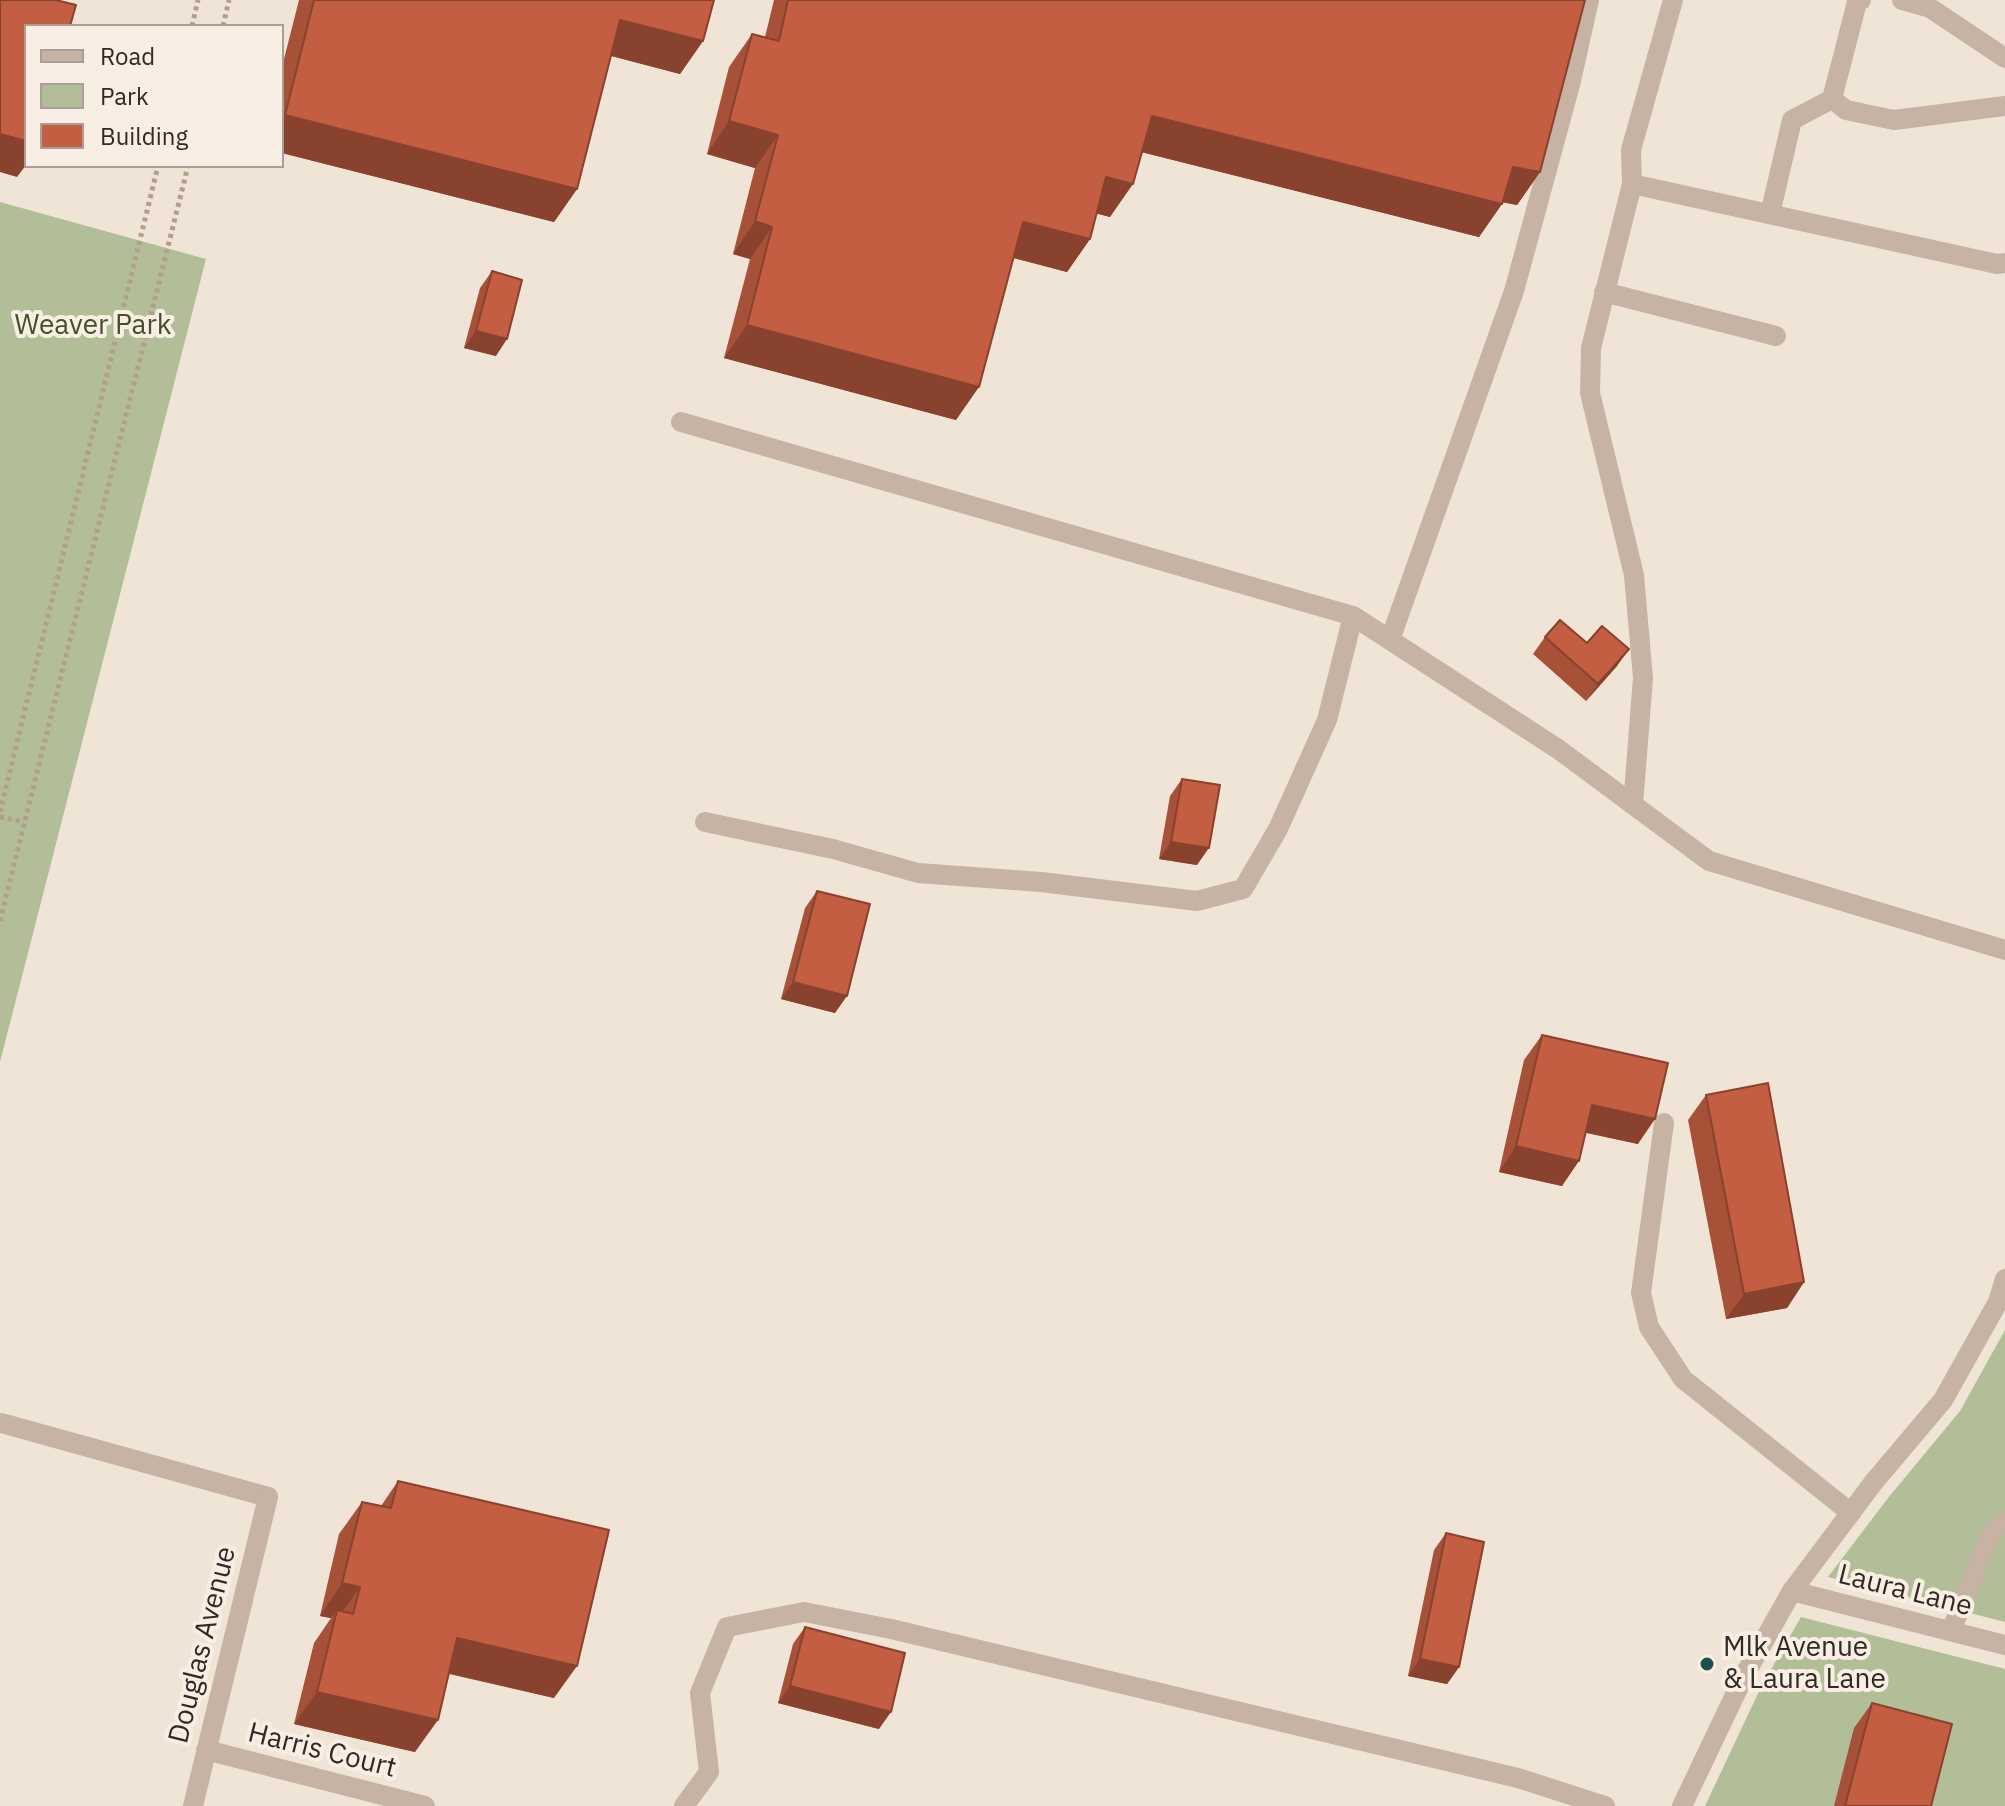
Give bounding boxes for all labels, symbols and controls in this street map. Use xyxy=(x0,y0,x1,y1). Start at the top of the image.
legend xyxy=(24,24,284,168)
text: Road xyxy=(100,40,155,72)
text: Park xyxy=(100,80,149,112)
text: Building xyxy=(100,120,188,152)
park label: Weaver Park xyxy=(14,309,172,343)
street label: Douglas Avenue xyxy=(162,1543,244,1747)
street label: Laura Lane xyxy=(1835,1558,1975,1624)
place label: Mlk Avenue & Laura Lane xyxy=(1723,1631,1886,1697)
marker: Mlk Avenue & Laura Lane xyxy=(1698,1655,1716,1673)
street label: Harris Court xyxy=(244,1716,400,1786)

